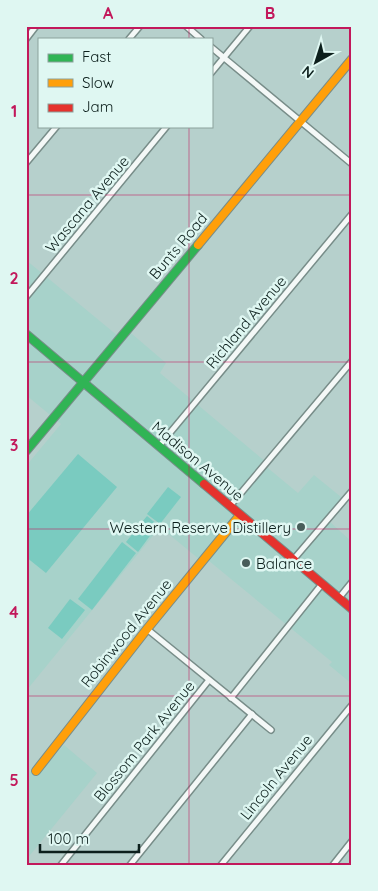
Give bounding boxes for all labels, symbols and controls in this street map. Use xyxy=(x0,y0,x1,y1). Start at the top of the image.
text: A xyxy=(103,3,114,23)
text: B xyxy=(265,3,275,23)
legend xyxy=(38,38,212,128)
north arrow xyxy=(290,38,340,88)
text: Fast xyxy=(82,47,111,66)
text: N xyxy=(298,62,317,82)
text: Slow xyxy=(82,73,114,92)
text: Jam xyxy=(82,97,113,116)
text: 1 xyxy=(11,101,17,121)
street label: Wascana Avenue xyxy=(41,152,133,256)
street label: Bunts Road xyxy=(145,209,211,283)
text: 2 xyxy=(9,268,19,288)
street label: Richland Avenue xyxy=(202,272,290,372)
street label: Madison Avenue xyxy=(148,417,248,505)
text: 3 xyxy=(10,435,18,455)
place label: Western Reserve Distillery xyxy=(109,518,291,537)
marker: Western Reserve Distillery xyxy=(295,521,307,533)
place label: Balance xyxy=(256,554,312,573)
marker: Balance xyxy=(240,557,252,569)
street label: Robinwood Avenue xyxy=(76,575,176,691)
text: 4 xyxy=(9,602,19,622)
street label: Blossom Park Avenue xyxy=(89,677,199,805)
street label: Lincoln Avenue xyxy=(236,731,316,823)
text: 5 xyxy=(9,770,19,790)
scale bar xyxy=(40,821,139,853)
text: 100 m xyxy=(48,829,89,848)

